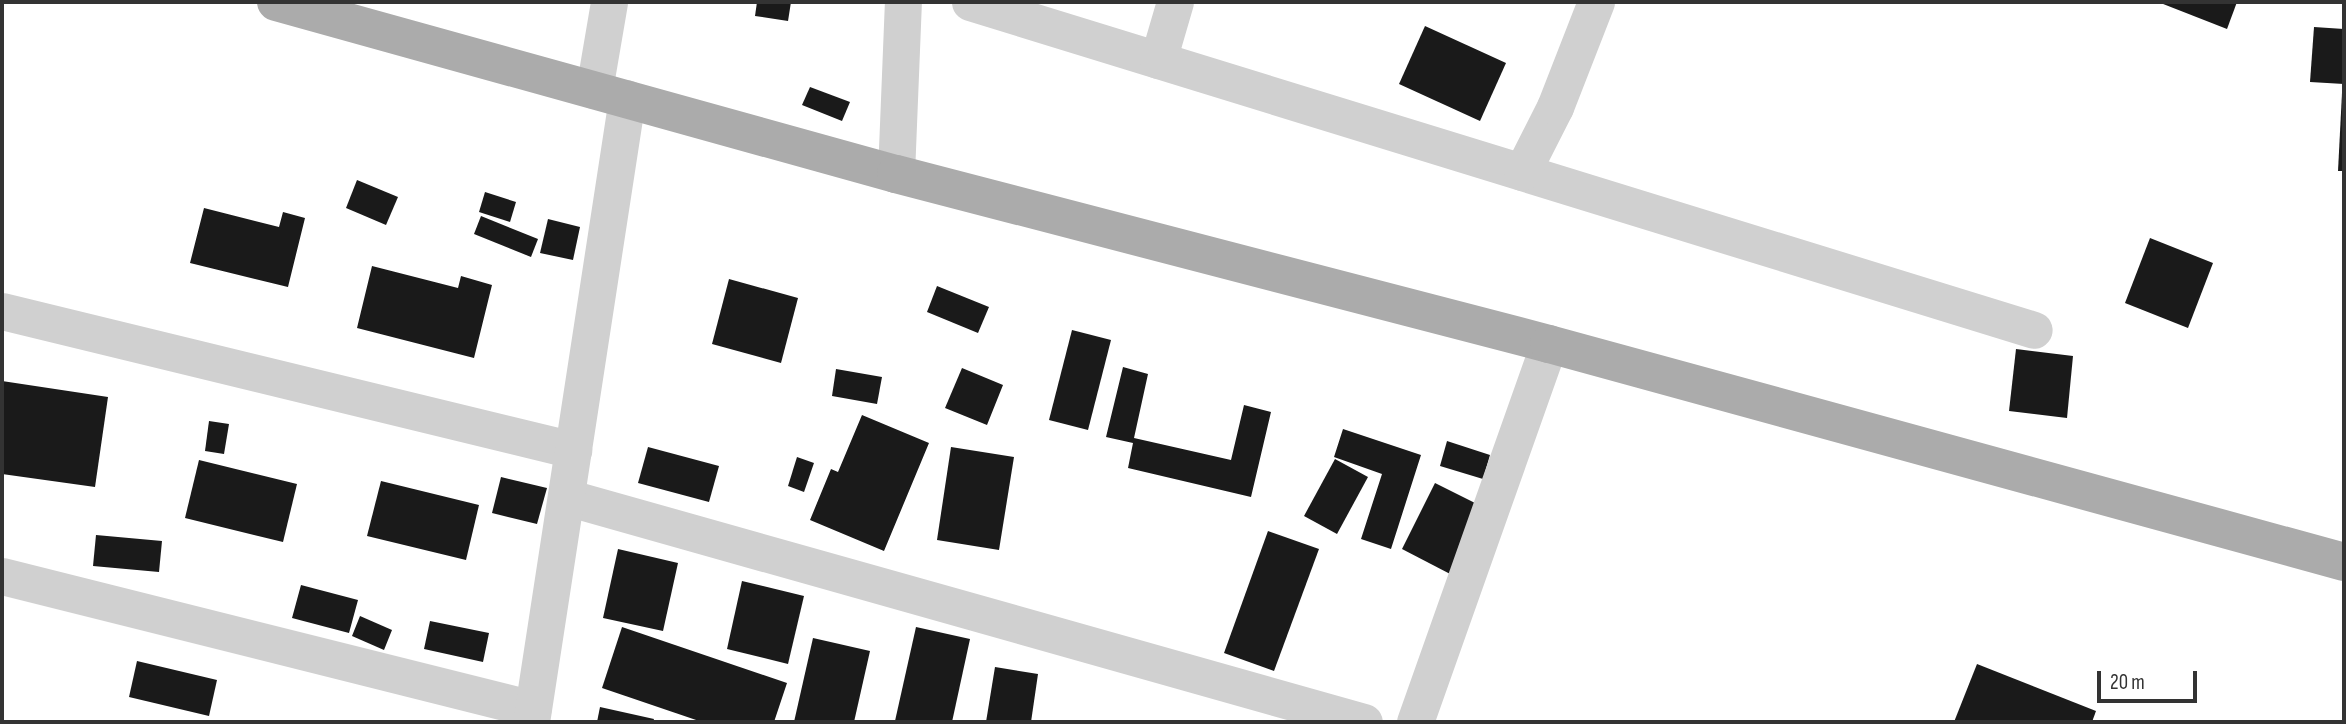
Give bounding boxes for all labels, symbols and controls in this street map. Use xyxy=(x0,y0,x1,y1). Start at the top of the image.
scale bar xyxy=(2101,658,2201,702)
text: 20 m xyxy=(2110,670,2145,695)

